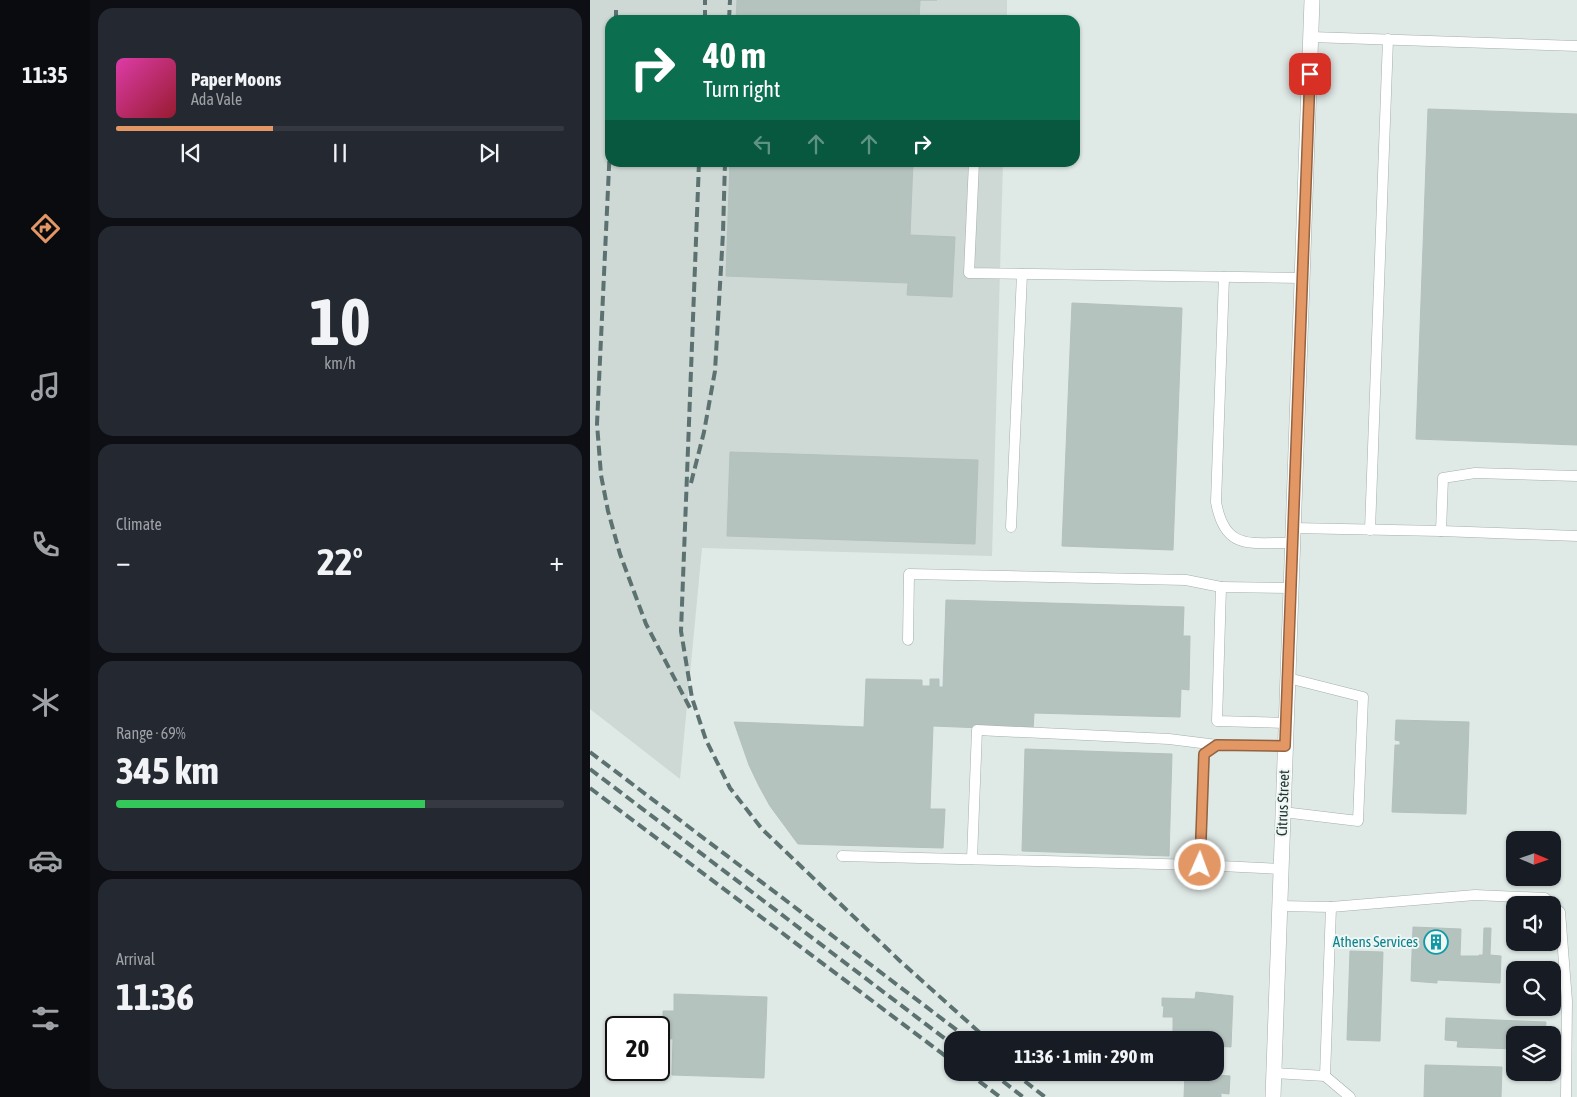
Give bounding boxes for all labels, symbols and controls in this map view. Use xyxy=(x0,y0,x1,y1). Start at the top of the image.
icon: right xyxy=(620,35,685,100)
text: 40 m xyxy=(703,35,766,75)
pin xyxy=(1289,53,1331,95)
icon: arrive xyxy=(1296,60,1324,88)
text: 11:35 xyxy=(22,62,68,88)
text: Paper Moons xyxy=(191,68,281,90)
text: Turn right xyxy=(703,76,780,102)
text: Ada Vale xyxy=(191,90,242,108)
icon: left xyxy=(749,130,777,158)
icon: ahead xyxy=(802,130,830,158)
icon: ahead xyxy=(855,130,883,158)
icon: right xyxy=(908,130,936,158)
icon: previous xyxy=(177,139,205,167)
icon: pause xyxy=(326,139,354,167)
icon: next xyxy=(475,139,503,167)
icon: directions xyxy=(28,211,63,246)
text: 10 xyxy=(309,284,371,359)
text: km/h xyxy=(324,354,356,372)
icon: music xyxy=(28,369,63,404)
text: Climate xyxy=(116,515,162,533)
icon: phone xyxy=(28,527,63,562)
text: 22° xyxy=(317,540,363,583)
text: − xyxy=(116,545,131,577)
text: + xyxy=(549,545,564,577)
icon: climate xyxy=(28,685,63,720)
text: Range · 69% xyxy=(116,724,186,742)
text: 345 km xyxy=(116,749,219,792)
street label: Citrus Street xyxy=(1273,769,1292,836)
north arrow xyxy=(1506,831,1561,886)
map controls xyxy=(1506,831,1561,1081)
position arrow xyxy=(1173,838,1225,890)
icon: car xyxy=(28,843,63,878)
button: sound xyxy=(1506,896,1561,951)
building icon: Athens Services xyxy=(1423,929,1449,955)
place label: Athens Services xyxy=(1333,933,1418,950)
text: Arrival xyxy=(116,950,155,968)
button: search xyxy=(1506,961,1561,1016)
text: 11:36 xyxy=(116,975,194,1018)
icon: filters xyxy=(28,1001,63,1036)
speed limit sign: 20 xyxy=(605,1016,670,1081)
button: layers xyxy=(1506,1026,1561,1081)
text: 11:36 · 1 min · 290 m xyxy=(1014,1045,1154,1067)

